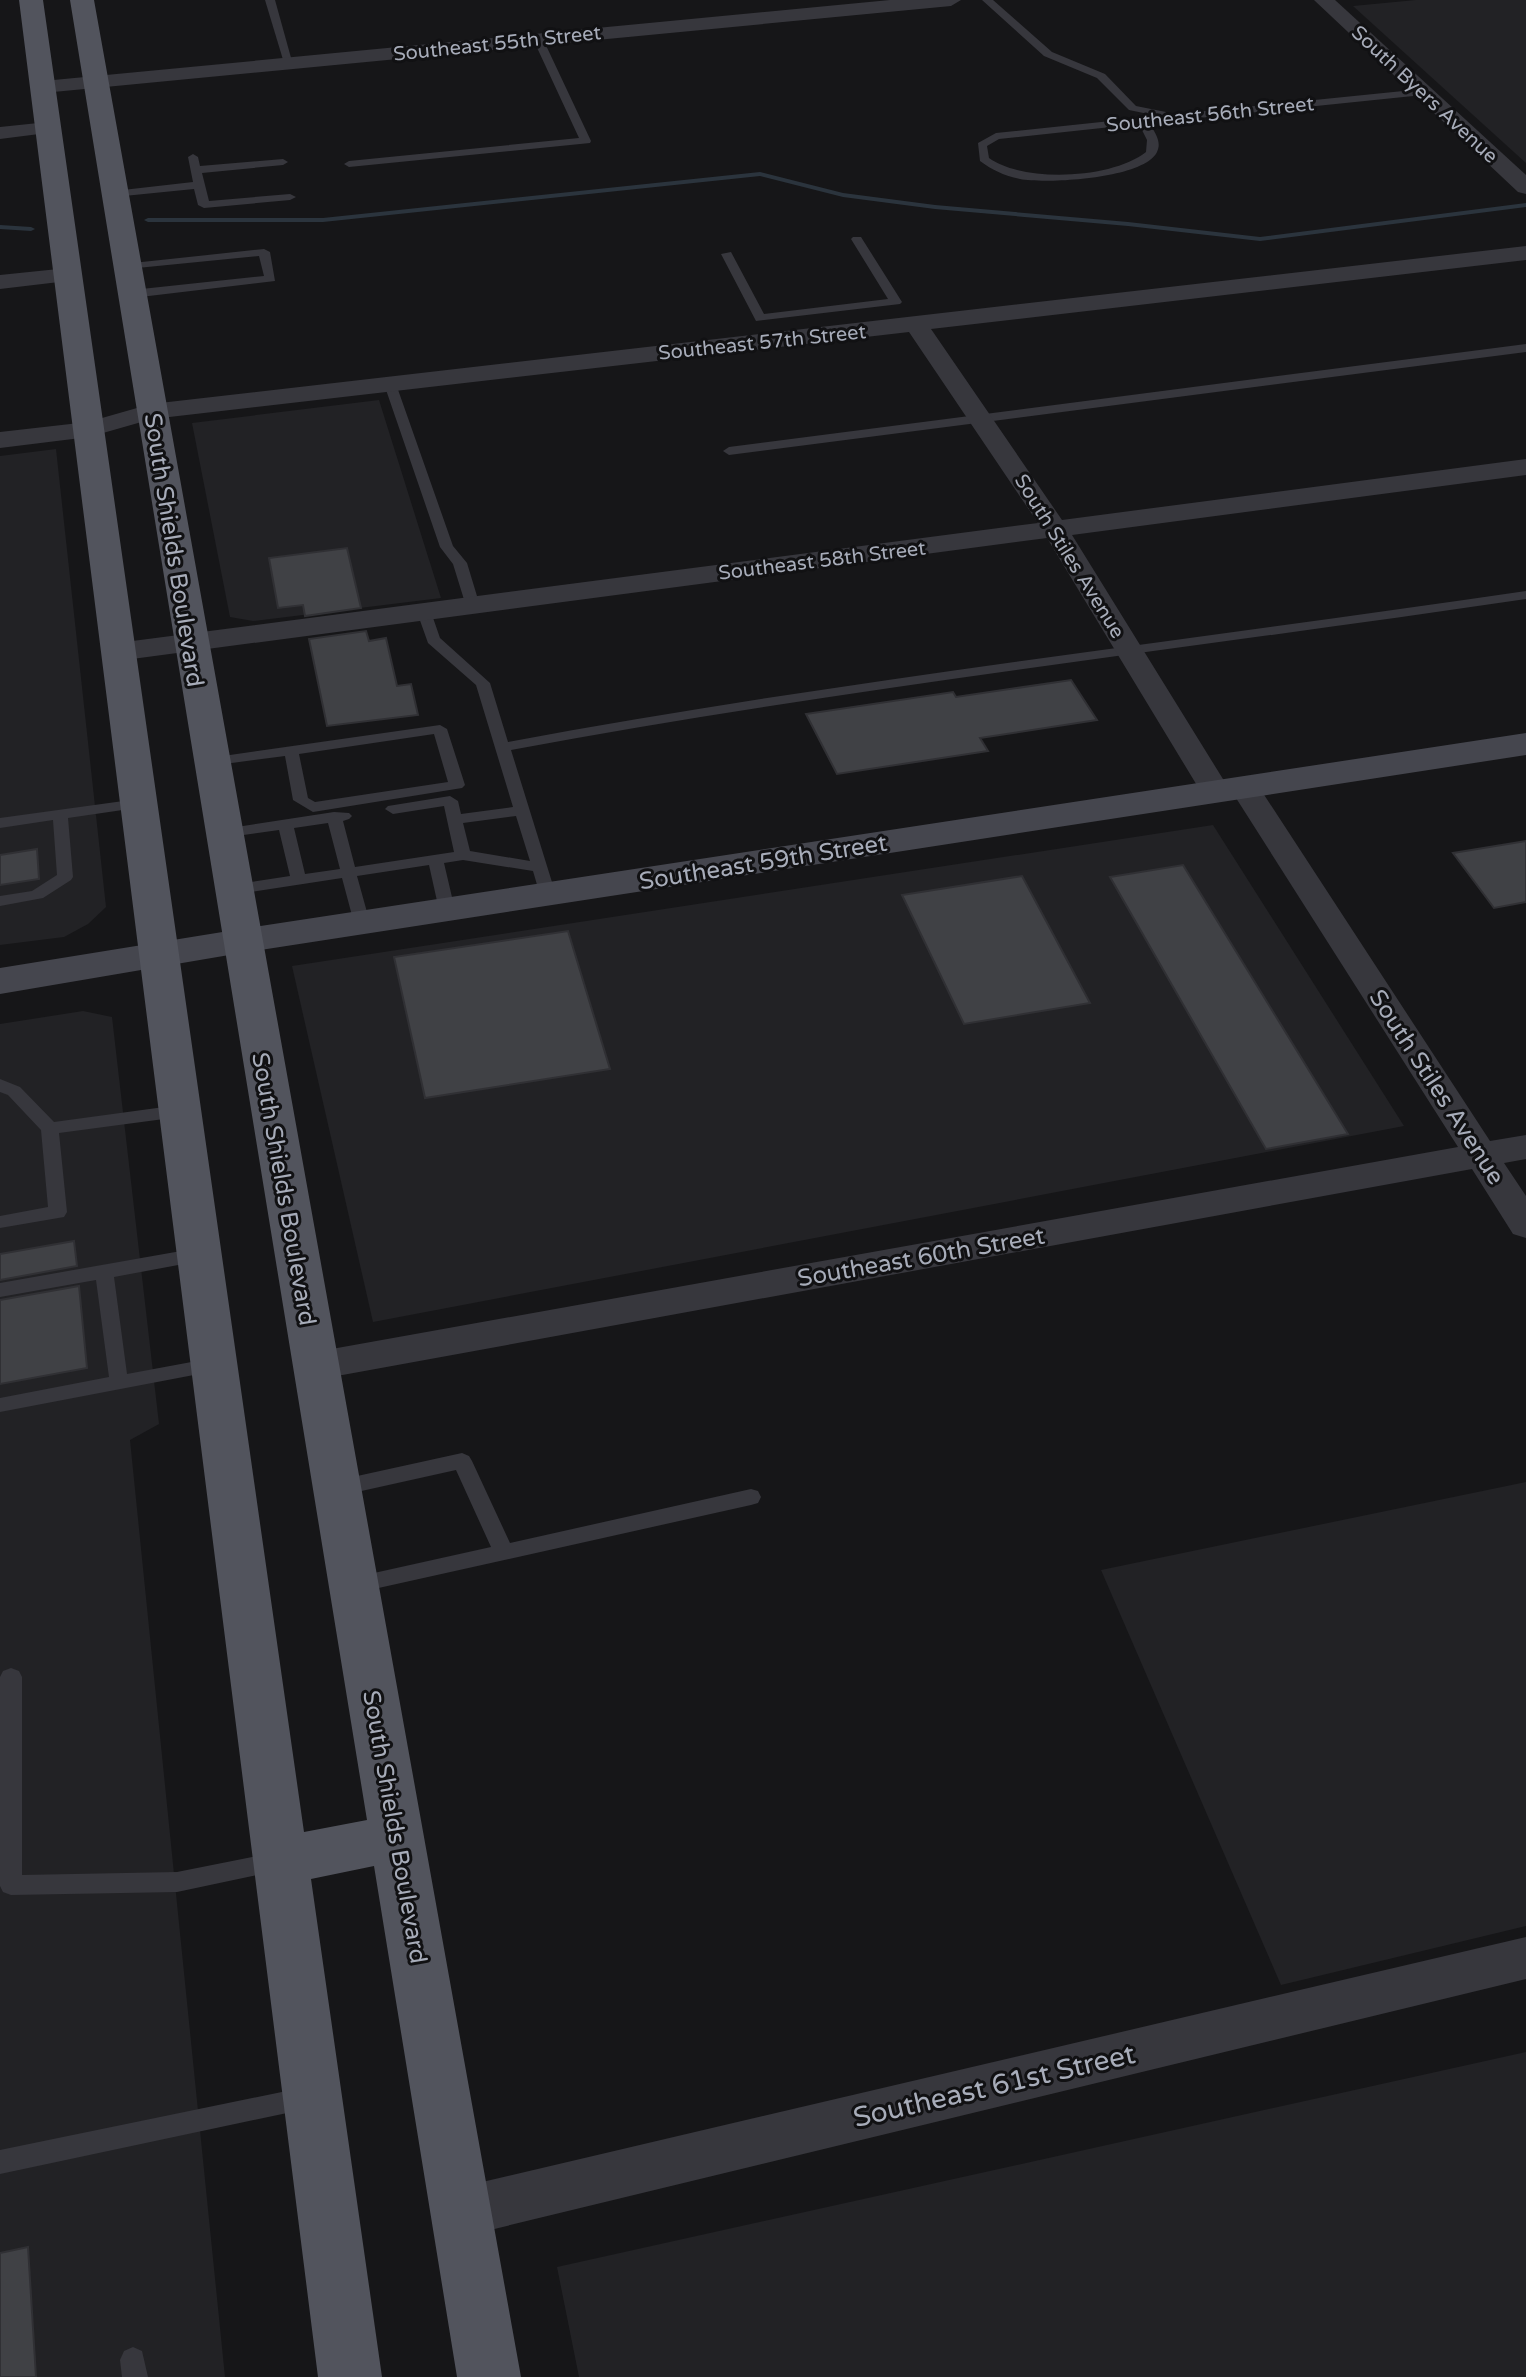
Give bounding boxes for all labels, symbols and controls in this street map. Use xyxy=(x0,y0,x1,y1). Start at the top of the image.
street label: Southeast 55th Street xyxy=(392,21,602,67)
street label: South Byers Avenue xyxy=(1346,21,1502,169)
street label: Southeast 56th Street xyxy=(1105,92,1315,138)
street label: Southeast 57th Street xyxy=(657,320,867,366)
street label: South Shields Boulevard xyxy=(138,411,209,689)
street label: South Stiles Avenue xyxy=(1009,470,1129,643)
street label: Southeast 58th Street xyxy=(717,536,928,586)
street label: Southeast 59th Street xyxy=(637,829,889,896)
street label: South Stiles Avenue xyxy=(1363,984,1510,1190)
street label: South Shields Boulevard xyxy=(245,1050,322,1328)
street label: Southeast 60th Street xyxy=(795,1221,1047,1294)
street label: South Shields Boulevard xyxy=(356,1688,433,1966)
street label: Southeast 61st Street xyxy=(850,2037,1139,2135)

